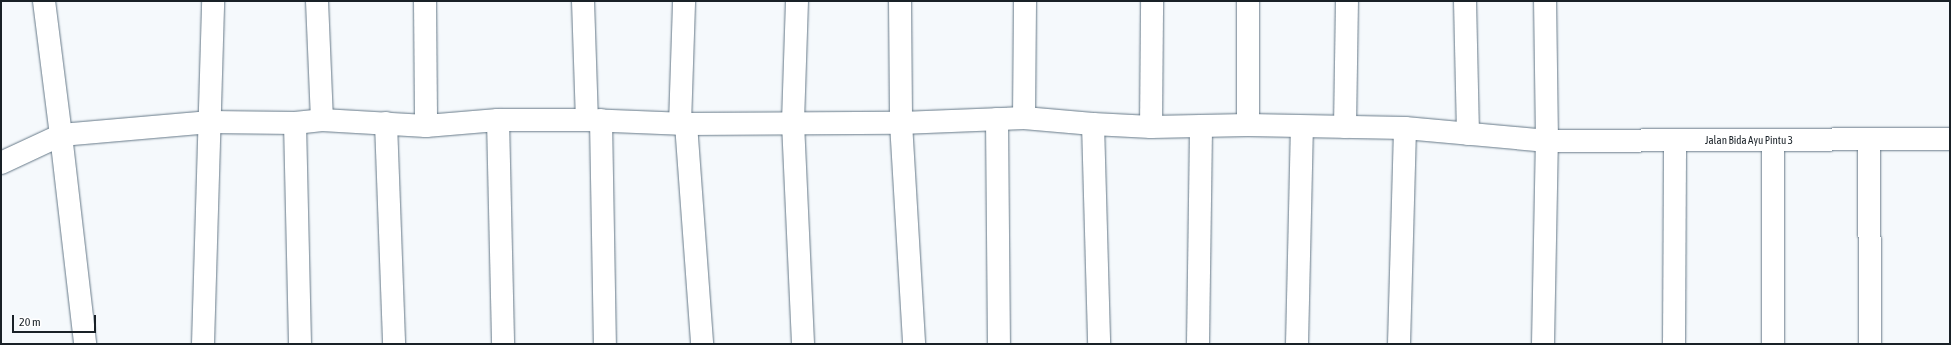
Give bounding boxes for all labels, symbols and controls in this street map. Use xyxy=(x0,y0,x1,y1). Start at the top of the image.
street label: Jalan Bida Ayu Pintu 3 xyxy=(1705,133,1793,147)
scale bar xyxy=(14,307,98,333)
text: 20 m xyxy=(19,315,41,329)

